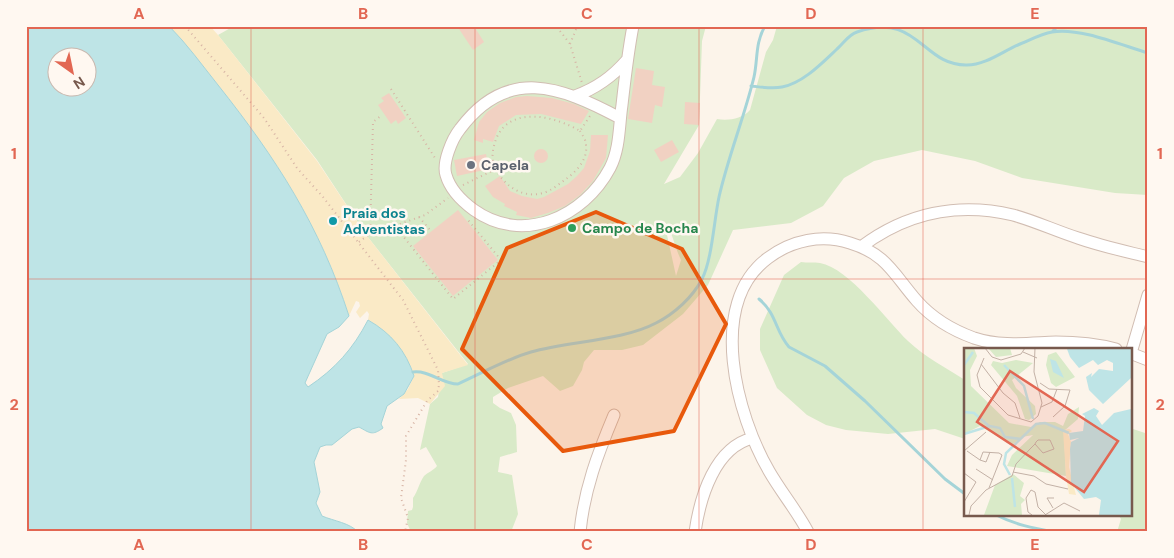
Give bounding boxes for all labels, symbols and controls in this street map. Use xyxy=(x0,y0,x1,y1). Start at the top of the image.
text: A xyxy=(133,3,145,24)
text: B xyxy=(358,3,368,24)
text: C xyxy=(581,3,593,24)
text: D xyxy=(805,3,817,24)
text: E xyxy=(1030,3,1040,24)
north arrow xyxy=(48,48,98,98)
text: N xyxy=(70,73,88,93)
text: 1 xyxy=(11,143,17,164)
text: 1 xyxy=(1157,143,1163,164)
place label: Capela xyxy=(481,156,529,174)
marker: Capela xyxy=(465,159,477,171)
place label: Praia dos Adventistas xyxy=(343,204,425,238)
marker: Praia dos Adventistas xyxy=(327,215,339,227)
place label: Campo de Bocha xyxy=(582,219,698,237)
marker: Campo de Bocha xyxy=(566,222,578,234)
inset map xyxy=(964,348,1132,516)
text: 2 xyxy=(9,394,19,415)
text: 2 xyxy=(1155,394,1165,415)
text: A xyxy=(133,534,145,555)
text: B xyxy=(358,534,368,555)
text: C xyxy=(581,534,593,555)
text: D xyxy=(805,534,817,555)
text: E xyxy=(1030,534,1040,555)

